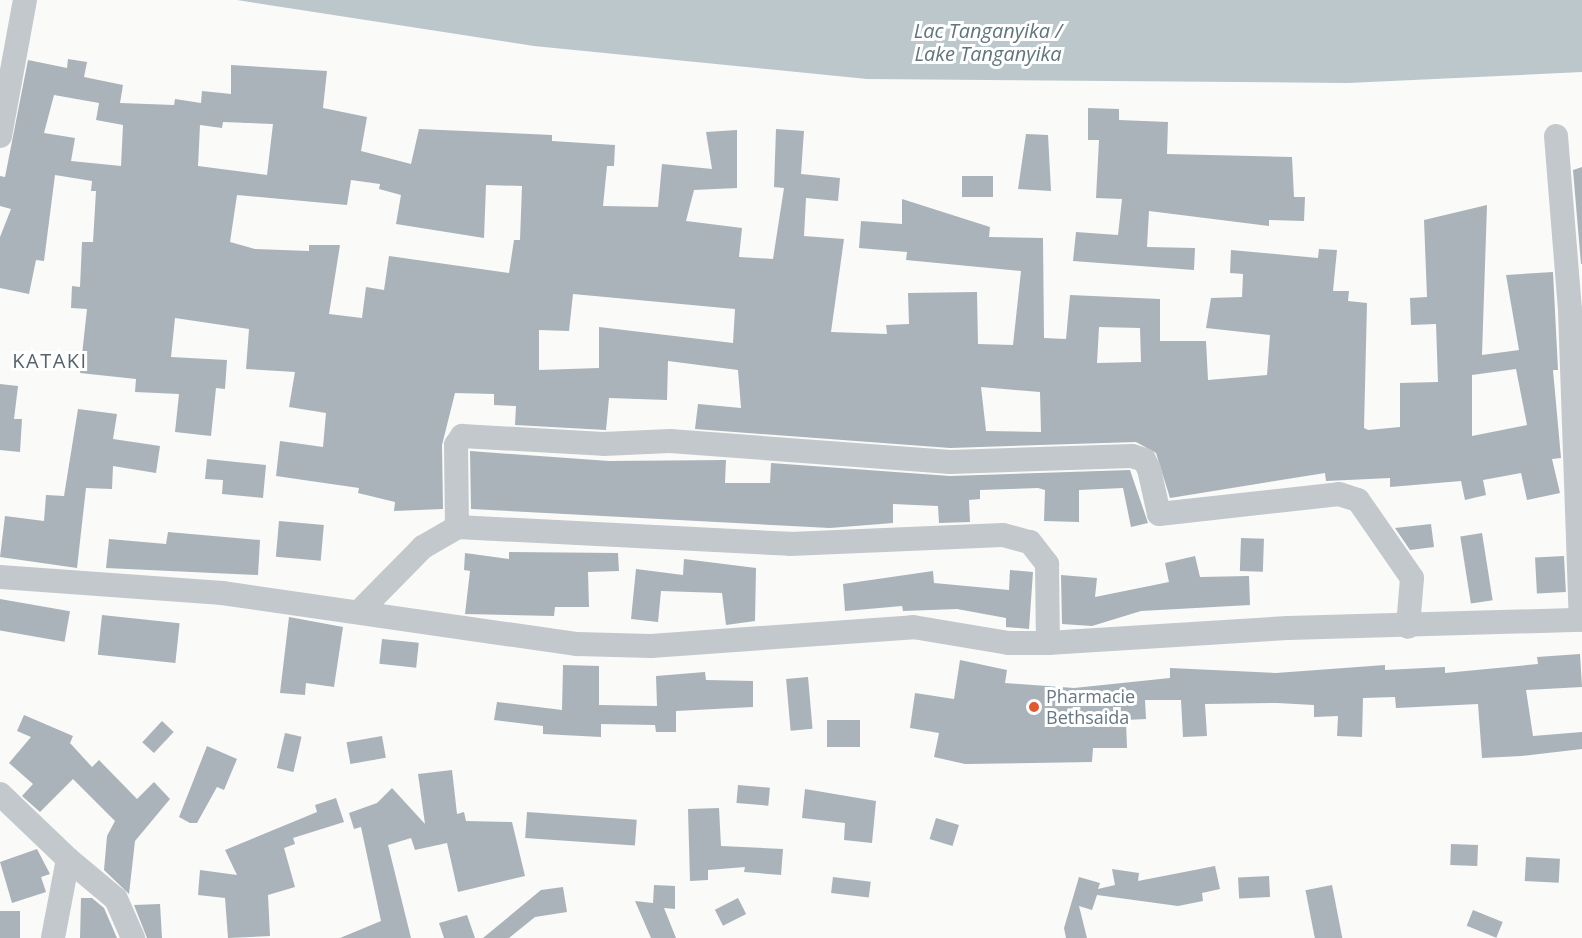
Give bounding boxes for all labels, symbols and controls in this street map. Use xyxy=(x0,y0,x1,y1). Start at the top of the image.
water label: Lac Tanganyika / Lake Tanganyika xyxy=(914,18,1062,65)
district label: KATAKI xyxy=(12,348,88,372)
place label: Pharmacie Bethsaida xyxy=(1046,686,1135,728)
marker: Pharmacie Bethsaida xyxy=(1027,700,1041,714)

